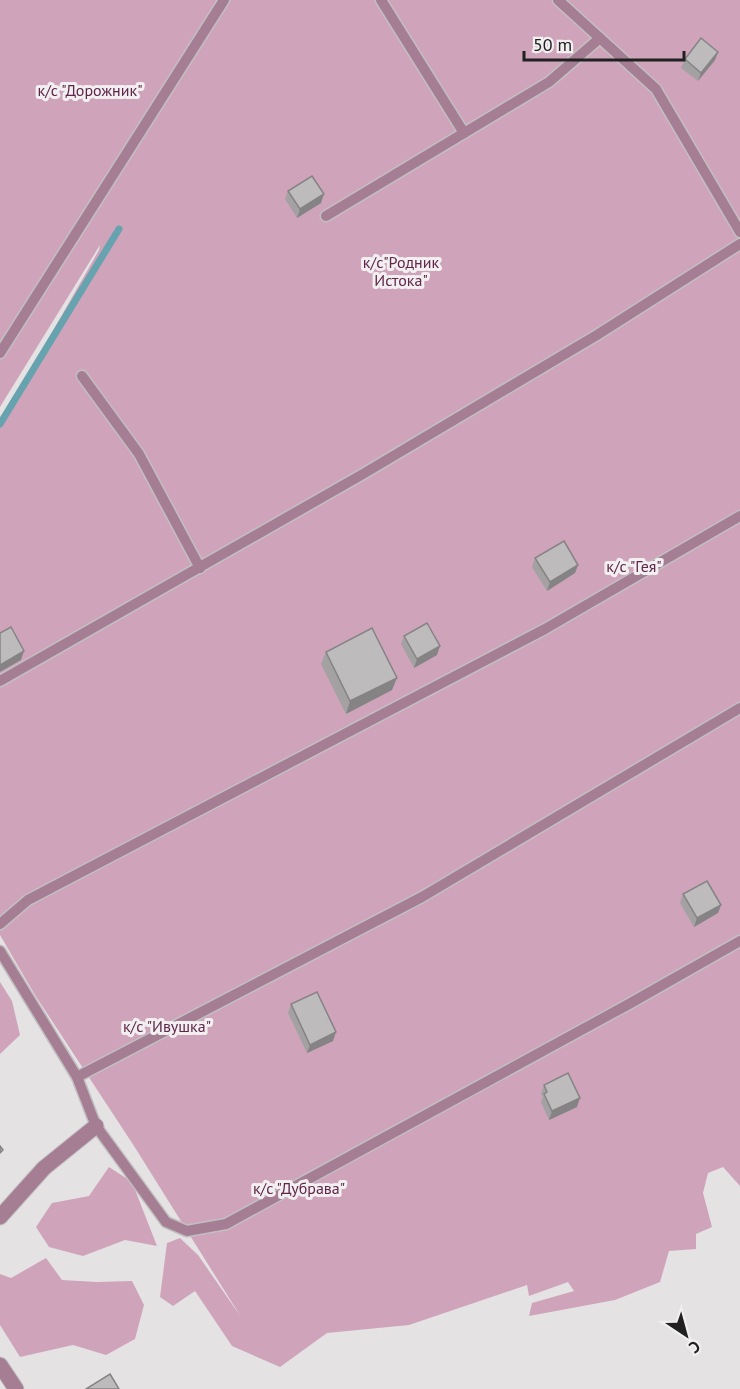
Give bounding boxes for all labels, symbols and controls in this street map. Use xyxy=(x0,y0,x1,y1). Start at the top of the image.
scale bar xyxy=(524,24,684,62)
text: 50 m xyxy=(533,33,572,56)
park label: к/с "Дорожник" xyxy=(37,80,143,100)
park label: к/с"Родник Истока" xyxy=(363,252,439,290)
park label: к/с "Гея" xyxy=(606,556,662,576)
park label: к/с "Ивушка" xyxy=(123,1016,211,1036)
park label: к/с "Дубрава" xyxy=(253,1178,345,1198)
north arrow xyxy=(656,1305,716,1365)
text: С xyxy=(685,1336,704,1358)

